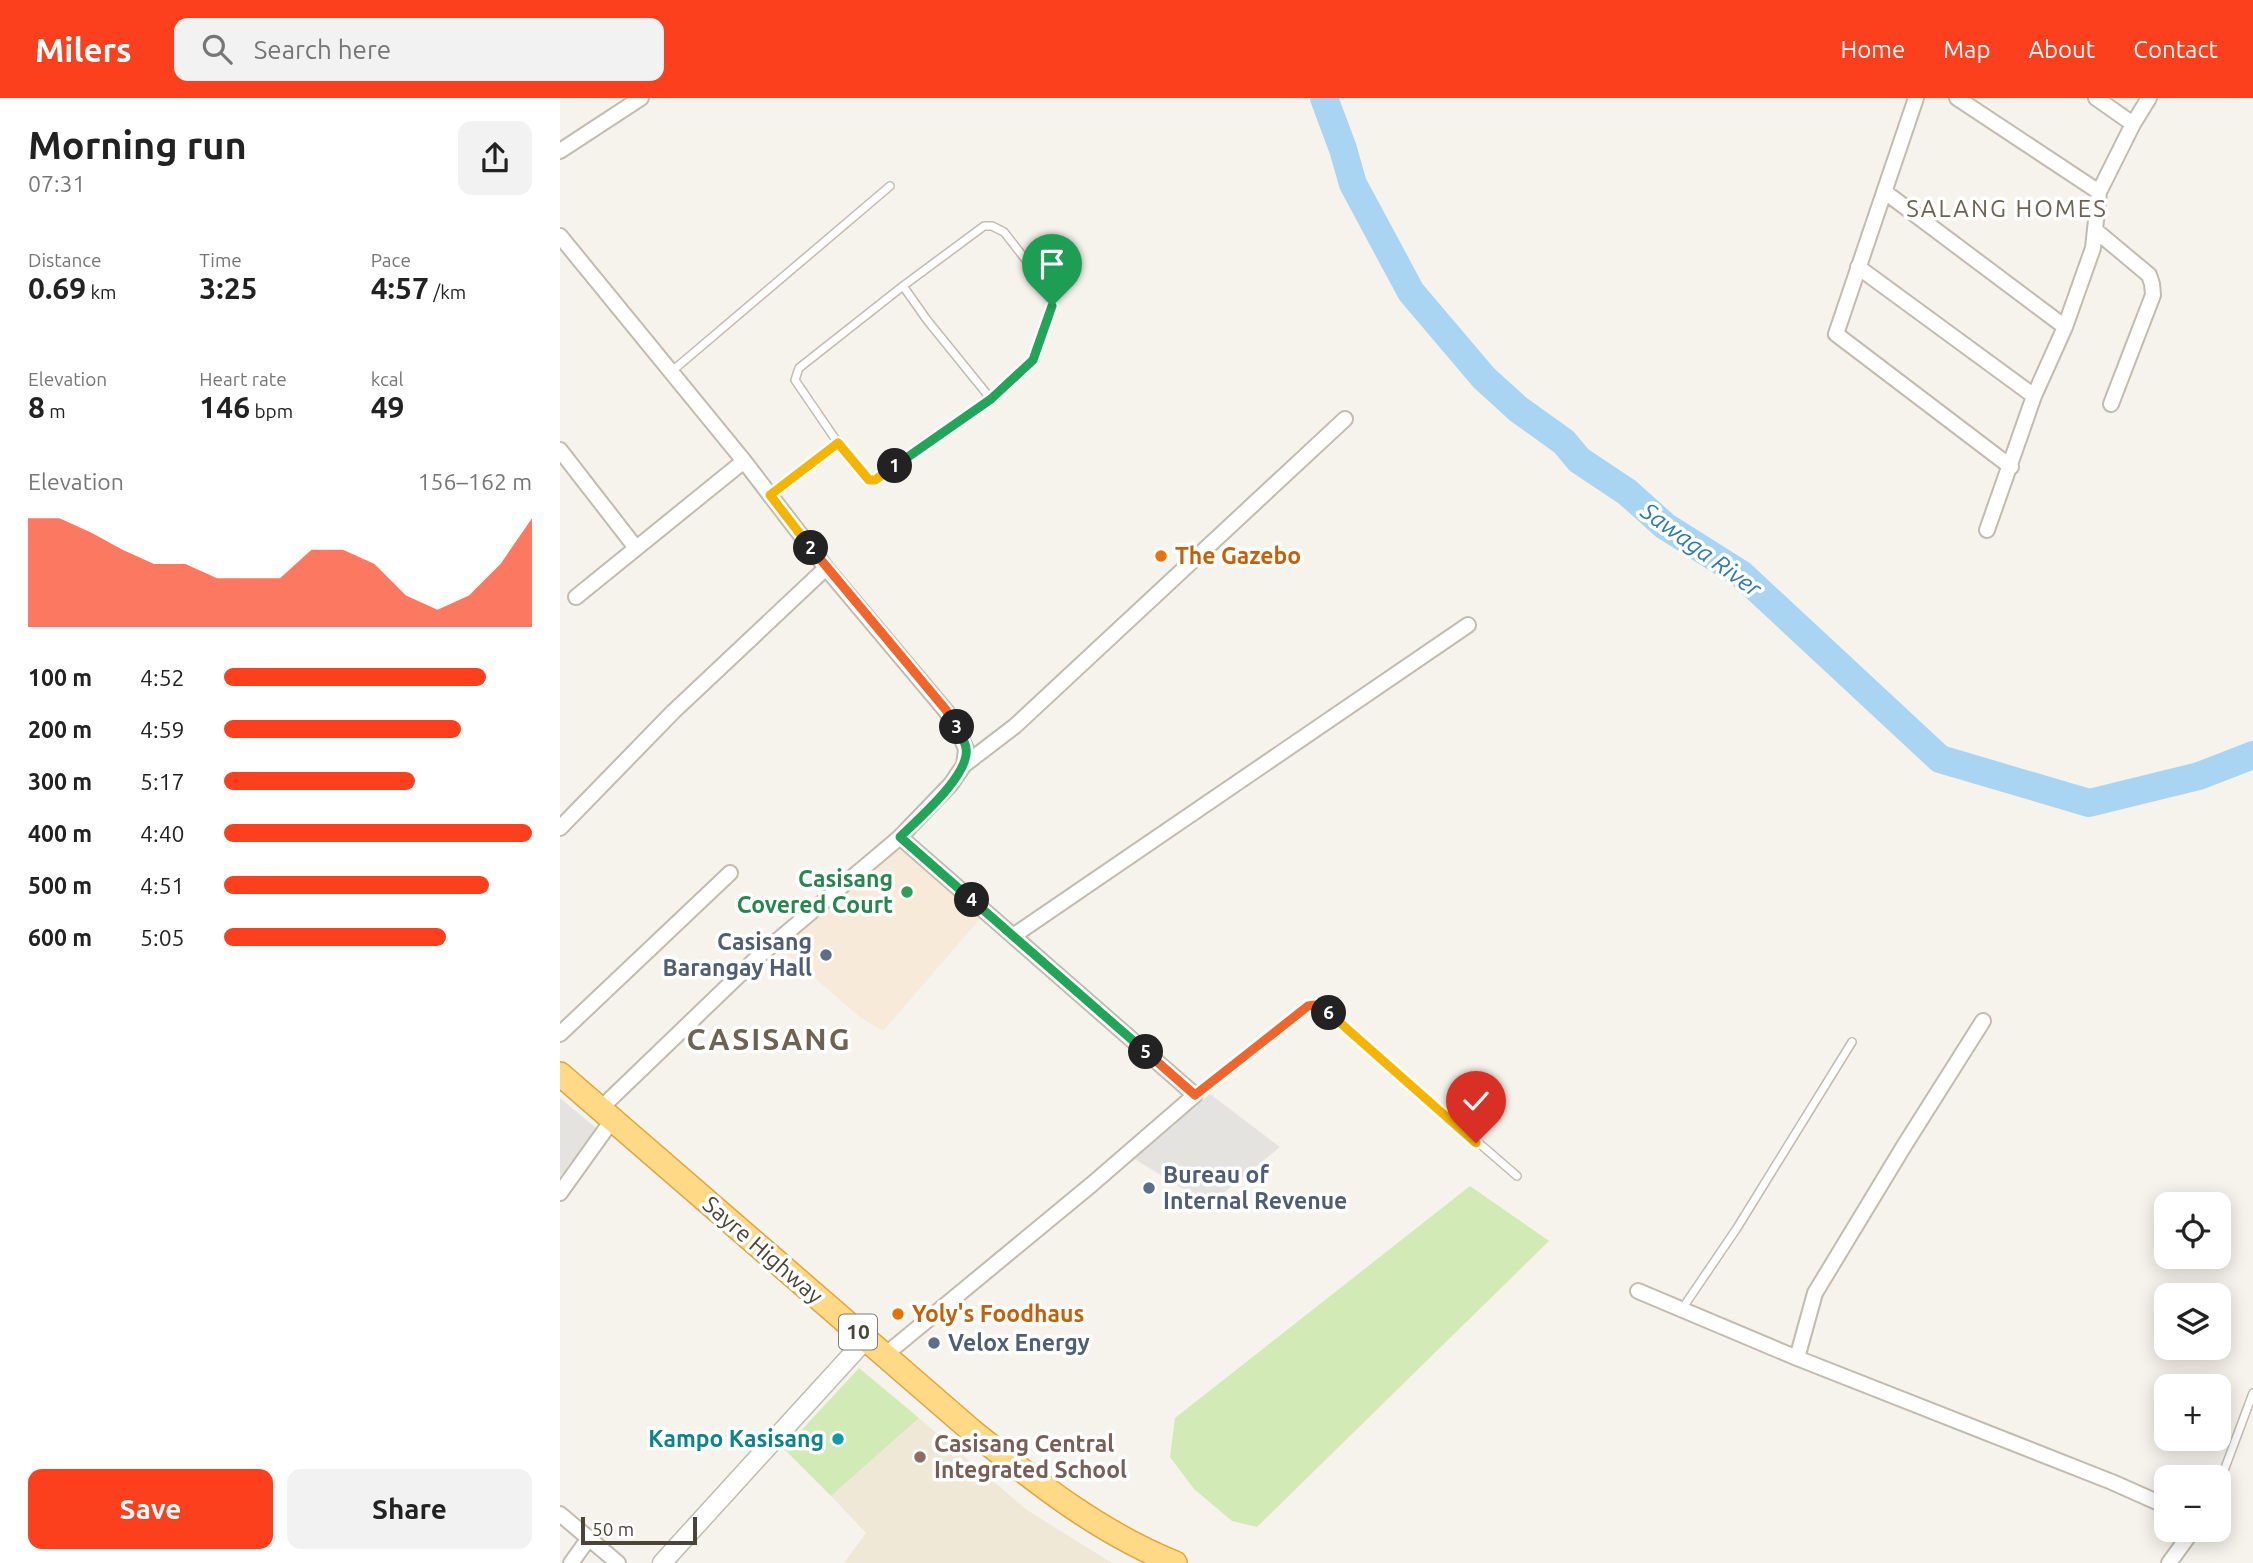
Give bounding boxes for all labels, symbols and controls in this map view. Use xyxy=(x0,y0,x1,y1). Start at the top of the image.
search box xyxy=(174,18,664,81)
icon: search xyxy=(198,30,236,68)
text: Milers xyxy=(35,31,132,68)
text: Search here xyxy=(254,35,391,64)
text: Home xyxy=(1840,36,1905,63)
text: Map xyxy=(1943,36,1990,63)
text: About xyxy=(2028,36,2095,63)
text: Contact xyxy=(2133,36,2218,63)
button: share xyxy=(458,121,532,195)
text: Morning run xyxy=(28,124,247,166)
text: 07:31 xyxy=(28,171,86,196)
district label: SALANG HOMES xyxy=(1906,195,2108,222)
pin xyxy=(1022,234,1082,306)
icon: arrive xyxy=(1033,245,1071,283)
text: Distance xyxy=(28,249,102,271)
text: Time xyxy=(199,249,242,271)
text: Pace xyxy=(371,249,411,271)
text: 0.69 xyxy=(28,271,86,305)
text: 3:25 xyxy=(199,271,257,305)
text: 4:57 xyxy=(371,271,429,305)
text: km xyxy=(86,281,116,303)
text: /km xyxy=(429,281,466,303)
text: Elevation xyxy=(28,368,107,390)
text: Heart rate xyxy=(199,368,287,390)
text: kcal xyxy=(371,368,403,390)
text: 8 xyxy=(28,390,45,424)
text: 146 xyxy=(199,390,250,424)
text: 49 xyxy=(371,390,405,424)
text: m xyxy=(45,400,66,422)
text: bpm xyxy=(250,400,293,422)
pin: 1 xyxy=(878,448,912,484)
text: 1 xyxy=(889,454,900,476)
text: Elevation xyxy=(28,469,124,494)
text: 156–162 m xyxy=(418,469,532,494)
water label: Sawaga River xyxy=(1635,496,1767,603)
pin: 2 xyxy=(793,531,828,566)
text: 2 xyxy=(805,536,816,558)
place label: The Gazebo xyxy=(1175,543,1301,568)
marker: The Gazebo xyxy=(1153,548,1169,564)
text: 100 m xyxy=(28,665,92,690)
text: 4:52 xyxy=(140,665,185,690)
pin: 3 xyxy=(940,710,974,744)
text: 3 xyxy=(951,715,962,737)
text: 200 m xyxy=(28,717,92,742)
text: 4:59 xyxy=(140,717,185,742)
text: 300 m xyxy=(28,769,92,794)
text: 5:17 xyxy=(140,769,185,794)
text: 400 m xyxy=(28,821,92,846)
text: 4:40 xyxy=(140,821,185,846)
place label: Casisang Covered Court xyxy=(737,866,893,917)
text: 500 m xyxy=(28,873,92,898)
text: 4:51 xyxy=(140,873,185,898)
pin: 4 xyxy=(954,882,990,918)
marker: Casisang Covered Court xyxy=(899,884,915,900)
text: 4 xyxy=(966,888,977,910)
text: 600 m xyxy=(28,925,92,950)
text: 5:05 xyxy=(140,925,185,950)
place label: Casisang Barangay Hall xyxy=(662,929,812,980)
marker: Casisang Barangay Hall xyxy=(818,947,834,963)
pin: 6 xyxy=(1312,996,1346,1030)
text: 6 xyxy=(1323,1001,1334,1023)
district label: CASISANG xyxy=(687,1022,851,1056)
pin: 5 xyxy=(1128,1034,1164,1070)
text: 5 xyxy=(1140,1040,1151,1062)
pin xyxy=(1446,1071,1506,1143)
icon: check xyxy=(1457,1082,1495,1120)
place label: Bureau of Internal Revenue xyxy=(1163,1162,1347,1213)
marker: Bureau of Internal Revenue xyxy=(1141,1180,1157,1196)
street label: Sayre Highway xyxy=(698,1191,828,1308)
map controls xyxy=(2154,1192,2231,1542)
button: locate xyxy=(2154,1192,2231,1269)
button: layers xyxy=(2154,1283,2231,1360)
place label: Yoly's Foodhaus xyxy=(912,1301,1084,1326)
marker: Yoly's Foodhaus xyxy=(890,1306,906,1322)
road number: 10 xyxy=(839,1314,877,1350)
place label: Velox Energy xyxy=(948,1330,1090,1355)
marker: Velox Energy xyxy=(926,1335,942,1351)
button: + xyxy=(2154,1374,2231,1451)
place label: Kampo Kasisang xyxy=(648,1426,824,1451)
marker: Kampo Kasisang xyxy=(830,1431,846,1447)
place label: Casisang Central Integrated School xyxy=(934,1431,1127,1482)
marker: Casisang Central Integrated School xyxy=(912,1449,928,1465)
button: − xyxy=(2154,1465,2231,1542)
button: Save xyxy=(28,1469,273,1549)
button: Share xyxy=(287,1469,532,1549)
scale bar xyxy=(581,1514,696,1546)
text: 50 m xyxy=(592,1518,634,1540)

